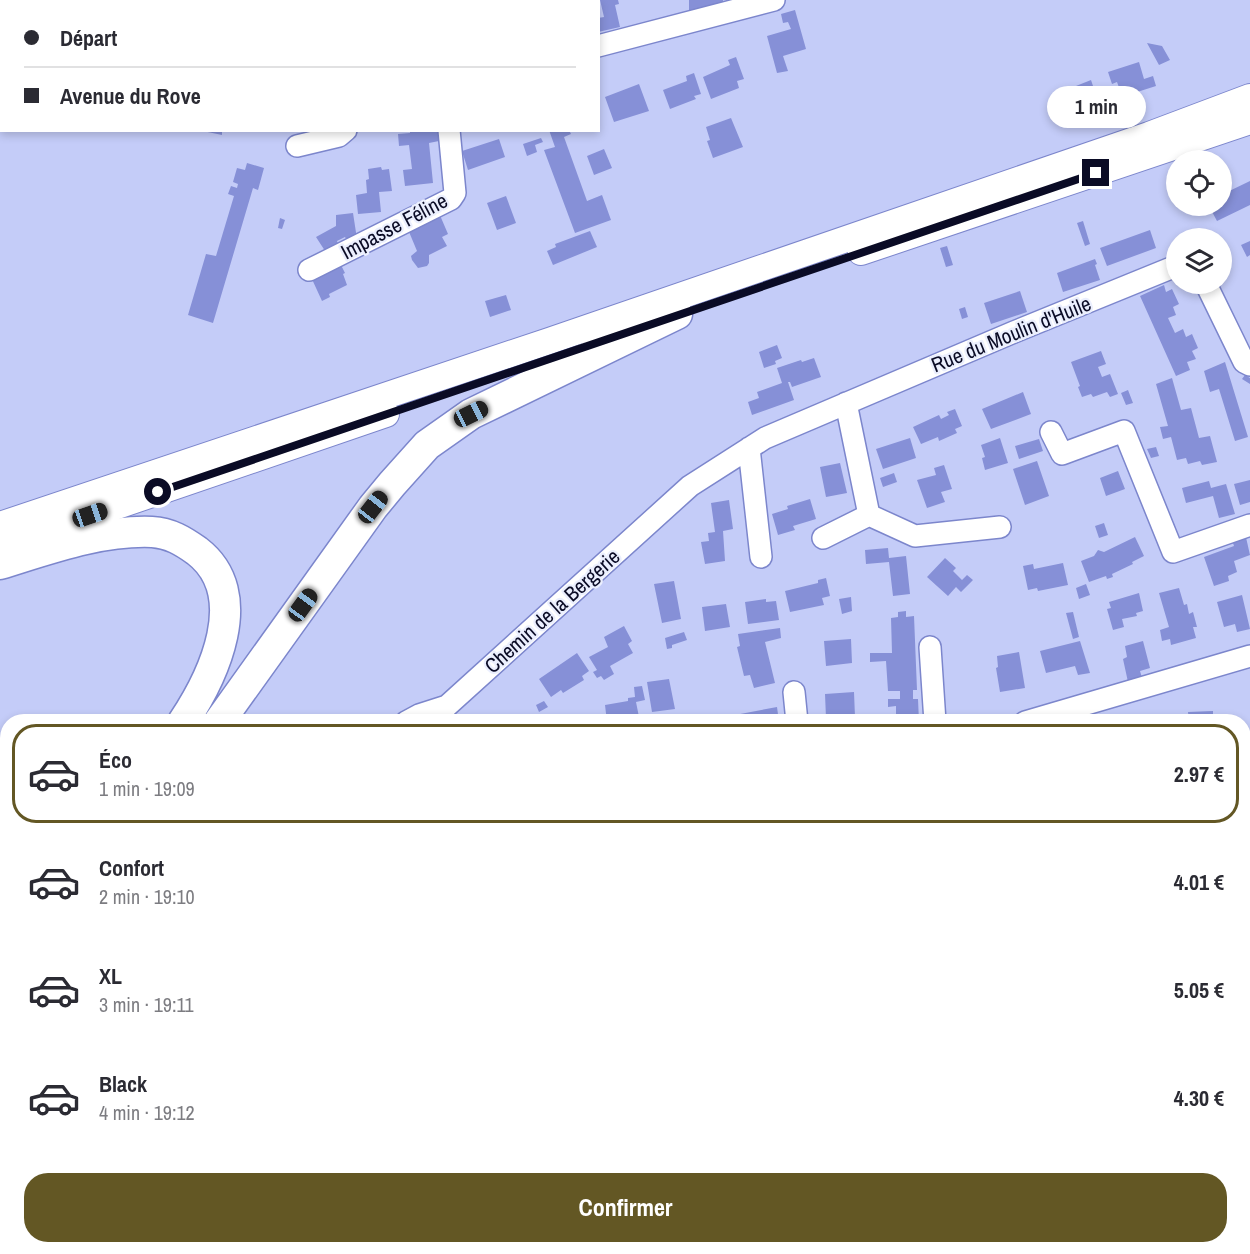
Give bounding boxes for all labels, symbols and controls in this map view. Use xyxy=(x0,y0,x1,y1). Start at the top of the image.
text: Départ xyxy=(60,23,117,53)
text: Avenue du Rove xyxy=(60,81,201,111)
callout: 1 min xyxy=(1046,86,1146,128)
text: 1 min xyxy=(1075,93,1118,120)
map controls xyxy=(1166,150,1232,294)
button: locate xyxy=(1166,150,1232,216)
route end xyxy=(1082,159,1109,186)
street label: Impasse Féline xyxy=(336,186,452,266)
button: layers xyxy=(1166,228,1232,294)
street label: Rue du Moulin d'Huile xyxy=(927,289,1095,379)
car xyxy=(451,398,491,430)
route start xyxy=(144,478,171,505)
car xyxy=(355,487,391,527)
car xyxy=(70,501,110,529)
street label: Chemin de la Bergerie xyxy=(478,542,626,680)
car xyxy=(285,585,321,625)
text: Éco xyxy=(99,745,132,775)
icon: car xyxy=(27,747,81,801)
text: 2.97 € xyxy=(1174,759,1224,789)
text: 1 min · 19:09 xyxy=(99,775,195,802)
text: Confort xyxy=(99,853,164,883)
icon: car xyxy=(27,855,81,909)
text: 4.01 € xyxy=(1174,867,1224,897)
text: 2 min · 19:10 xyxy=(99,883,195,910)
text: XL xyxy=(99,961,122,991)
icon: car xyxy=(27,963,81,1017)
text: 5.05 € xyxy=(1174,975,1224,1005)
text: 3 min · 19:11 xyxy=(99,991,194,1018)
text: Black xyxy=(99,1069,147,1099)
icon: car xyxy=(27,1071,81,1125)
text: 4.30 € xyxy=(1174,1083,1224,1113)
text: 4 min · 19:12 xyxy=(99,1099,195,1126)
button: Confirmer xyxy=(24,1173,1227,1242)

